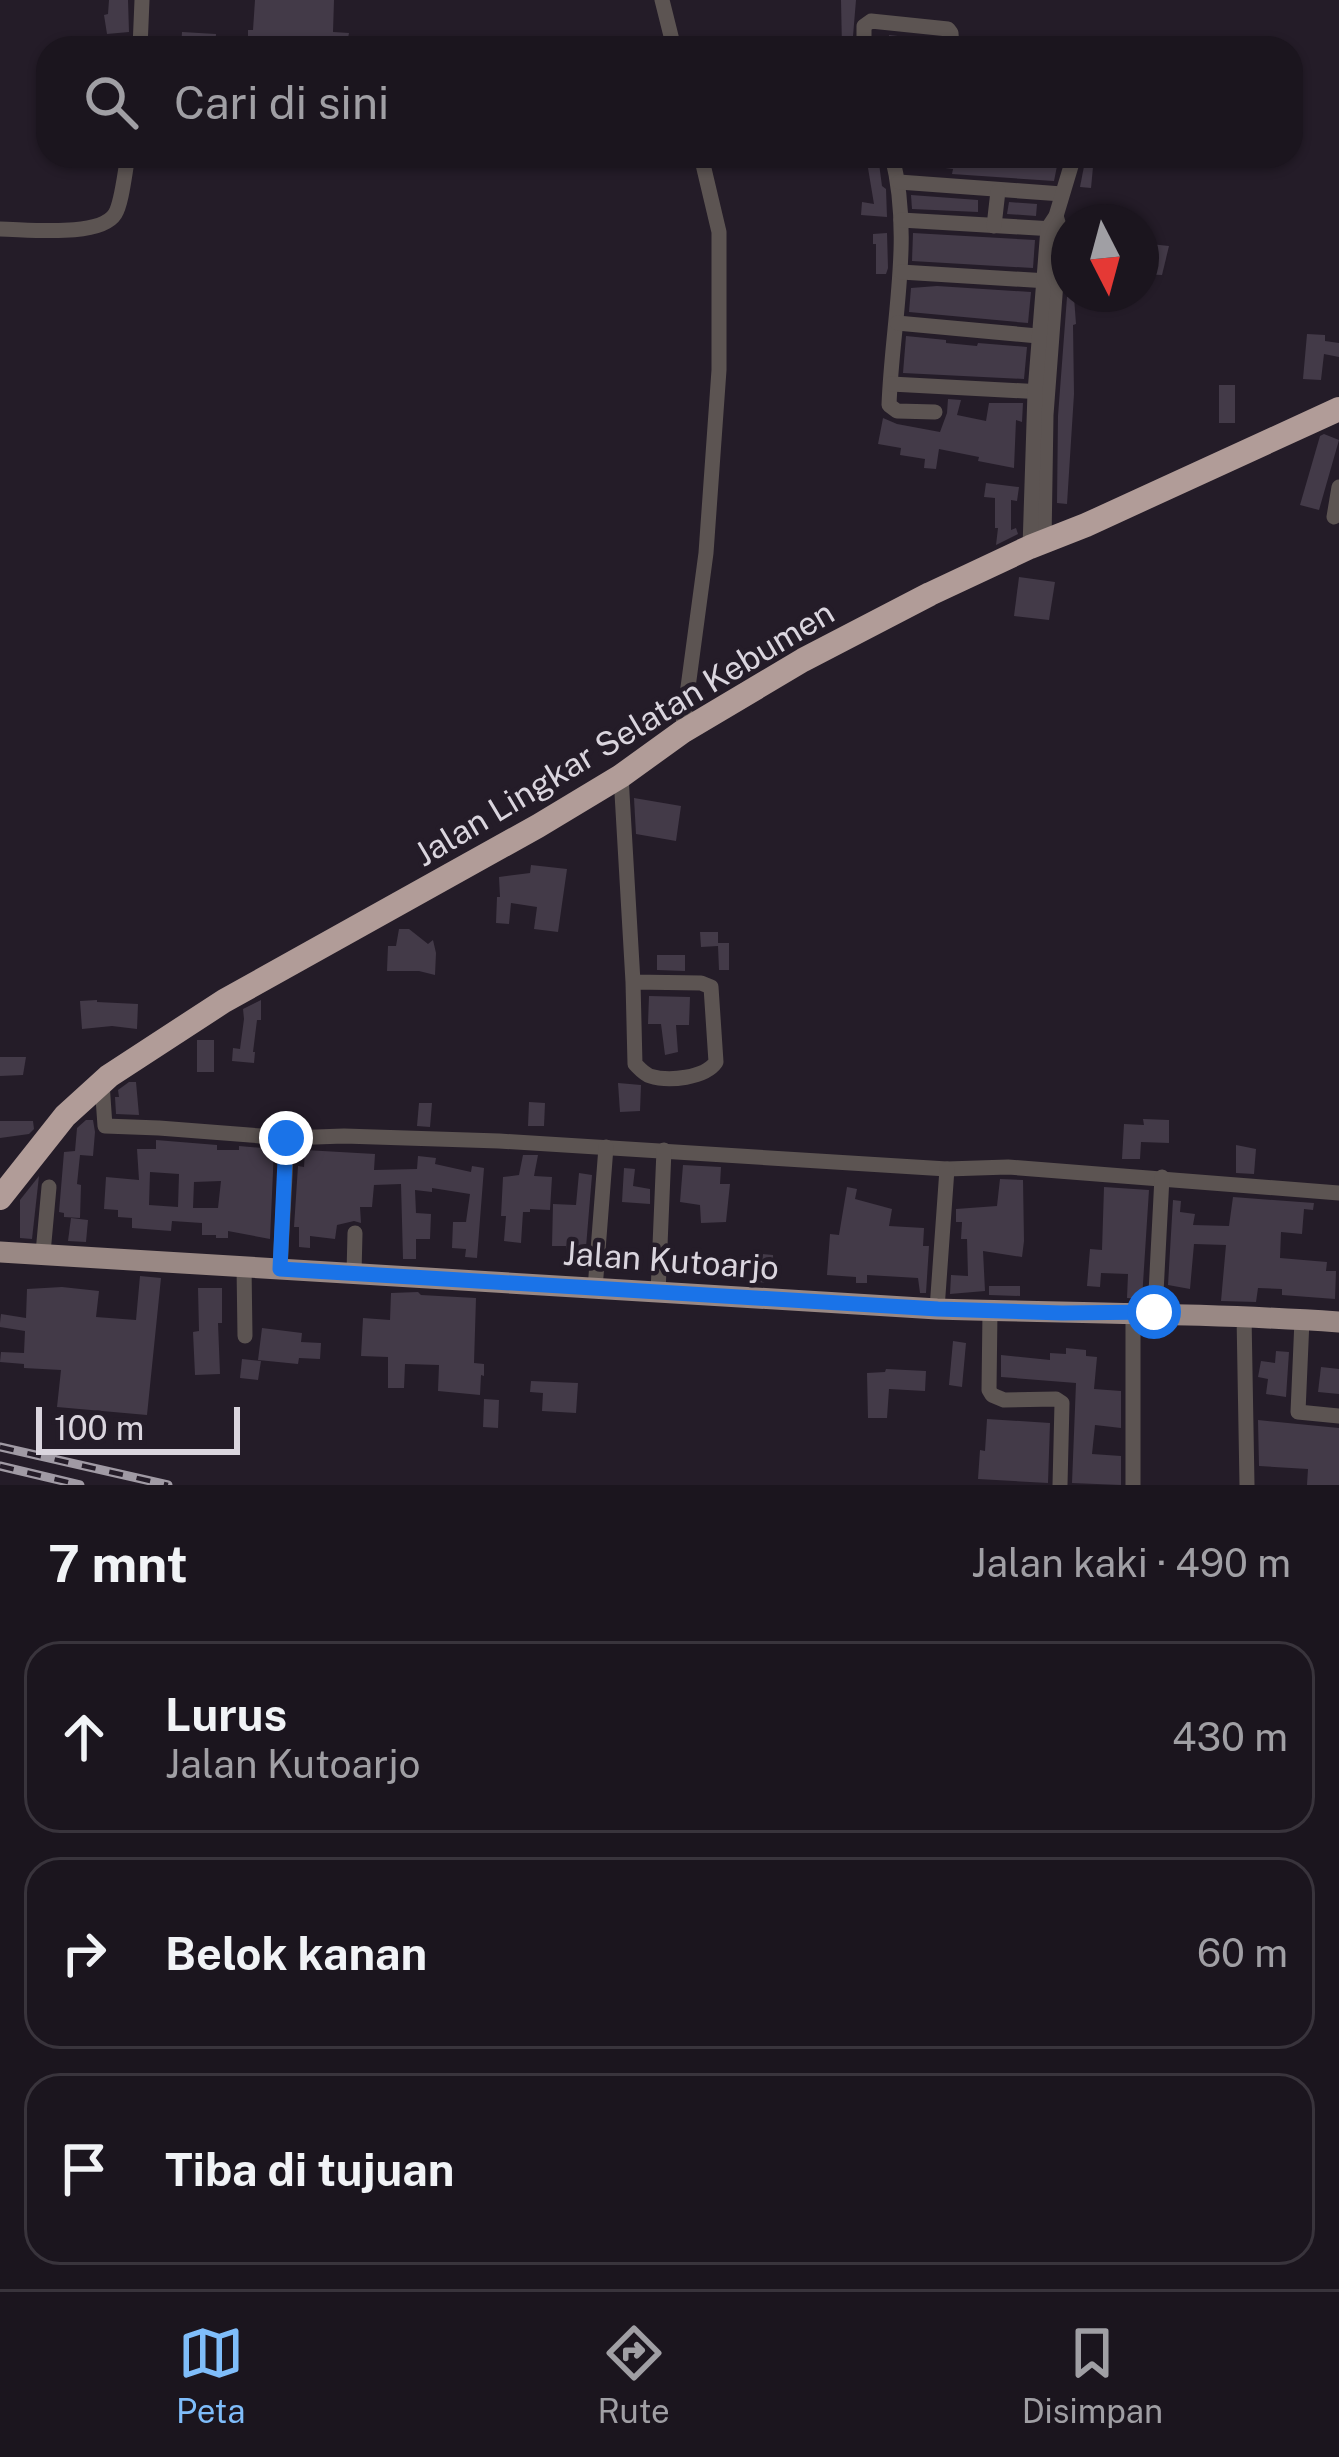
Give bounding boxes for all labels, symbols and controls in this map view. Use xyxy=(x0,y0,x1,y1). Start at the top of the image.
search box xyxy=(36,36,1303,168)
icon: search xyxy=(78,69,144,135)
text: Cari di sini xyxy=(174,76,389,129)
north arrow xyxy=(1051,204,1159,312)
street label: Jalan Lingkar Selatan Kebumen xyxy=(408,593,840,873)
route end xyxy=(259,1111,313,1165)
street label: Jalan Kutoarjo xyxy=(562,1234,780,1286)
route start xyxy=(1127,1285,1181,1339)
scale bar xyxy=(36,1401,240,1454)
text: 100 m xyxy=(54,1409,144,1447)
text: 7 mnt xyxy=(48,1534,188,1593)
text: Jalan kaki · 490 m xyxy=(971,1540,1291,1586)
text: Lurus xyxy=(165,1688,287,1741)
icon: ahead xyxy=(51,1704,117,1770)
text: 430 m xyxy=(1172,1714,1288,1760)
text: Jalan Kutoarjo xyxy=(165,1741,421,1787)
icon: right xyxy=(51,1920,117,1986)
text: Belok kanan xyxy=(165,1927,427,1980)
text: 60 m xyxy=(1197,1930,1288,1976)
icon: arrive xyxy=(51,2136,117,2202)
text: Tiba di tujuan xyxy=(165,2143,454,2196)
tab: Peta xyxy=(176,2320,246,2430)
tab: Rute xyxy=(597,2320,670,2430)
tab: Disimpan xyxy=(1022,2320,1163,2430)

